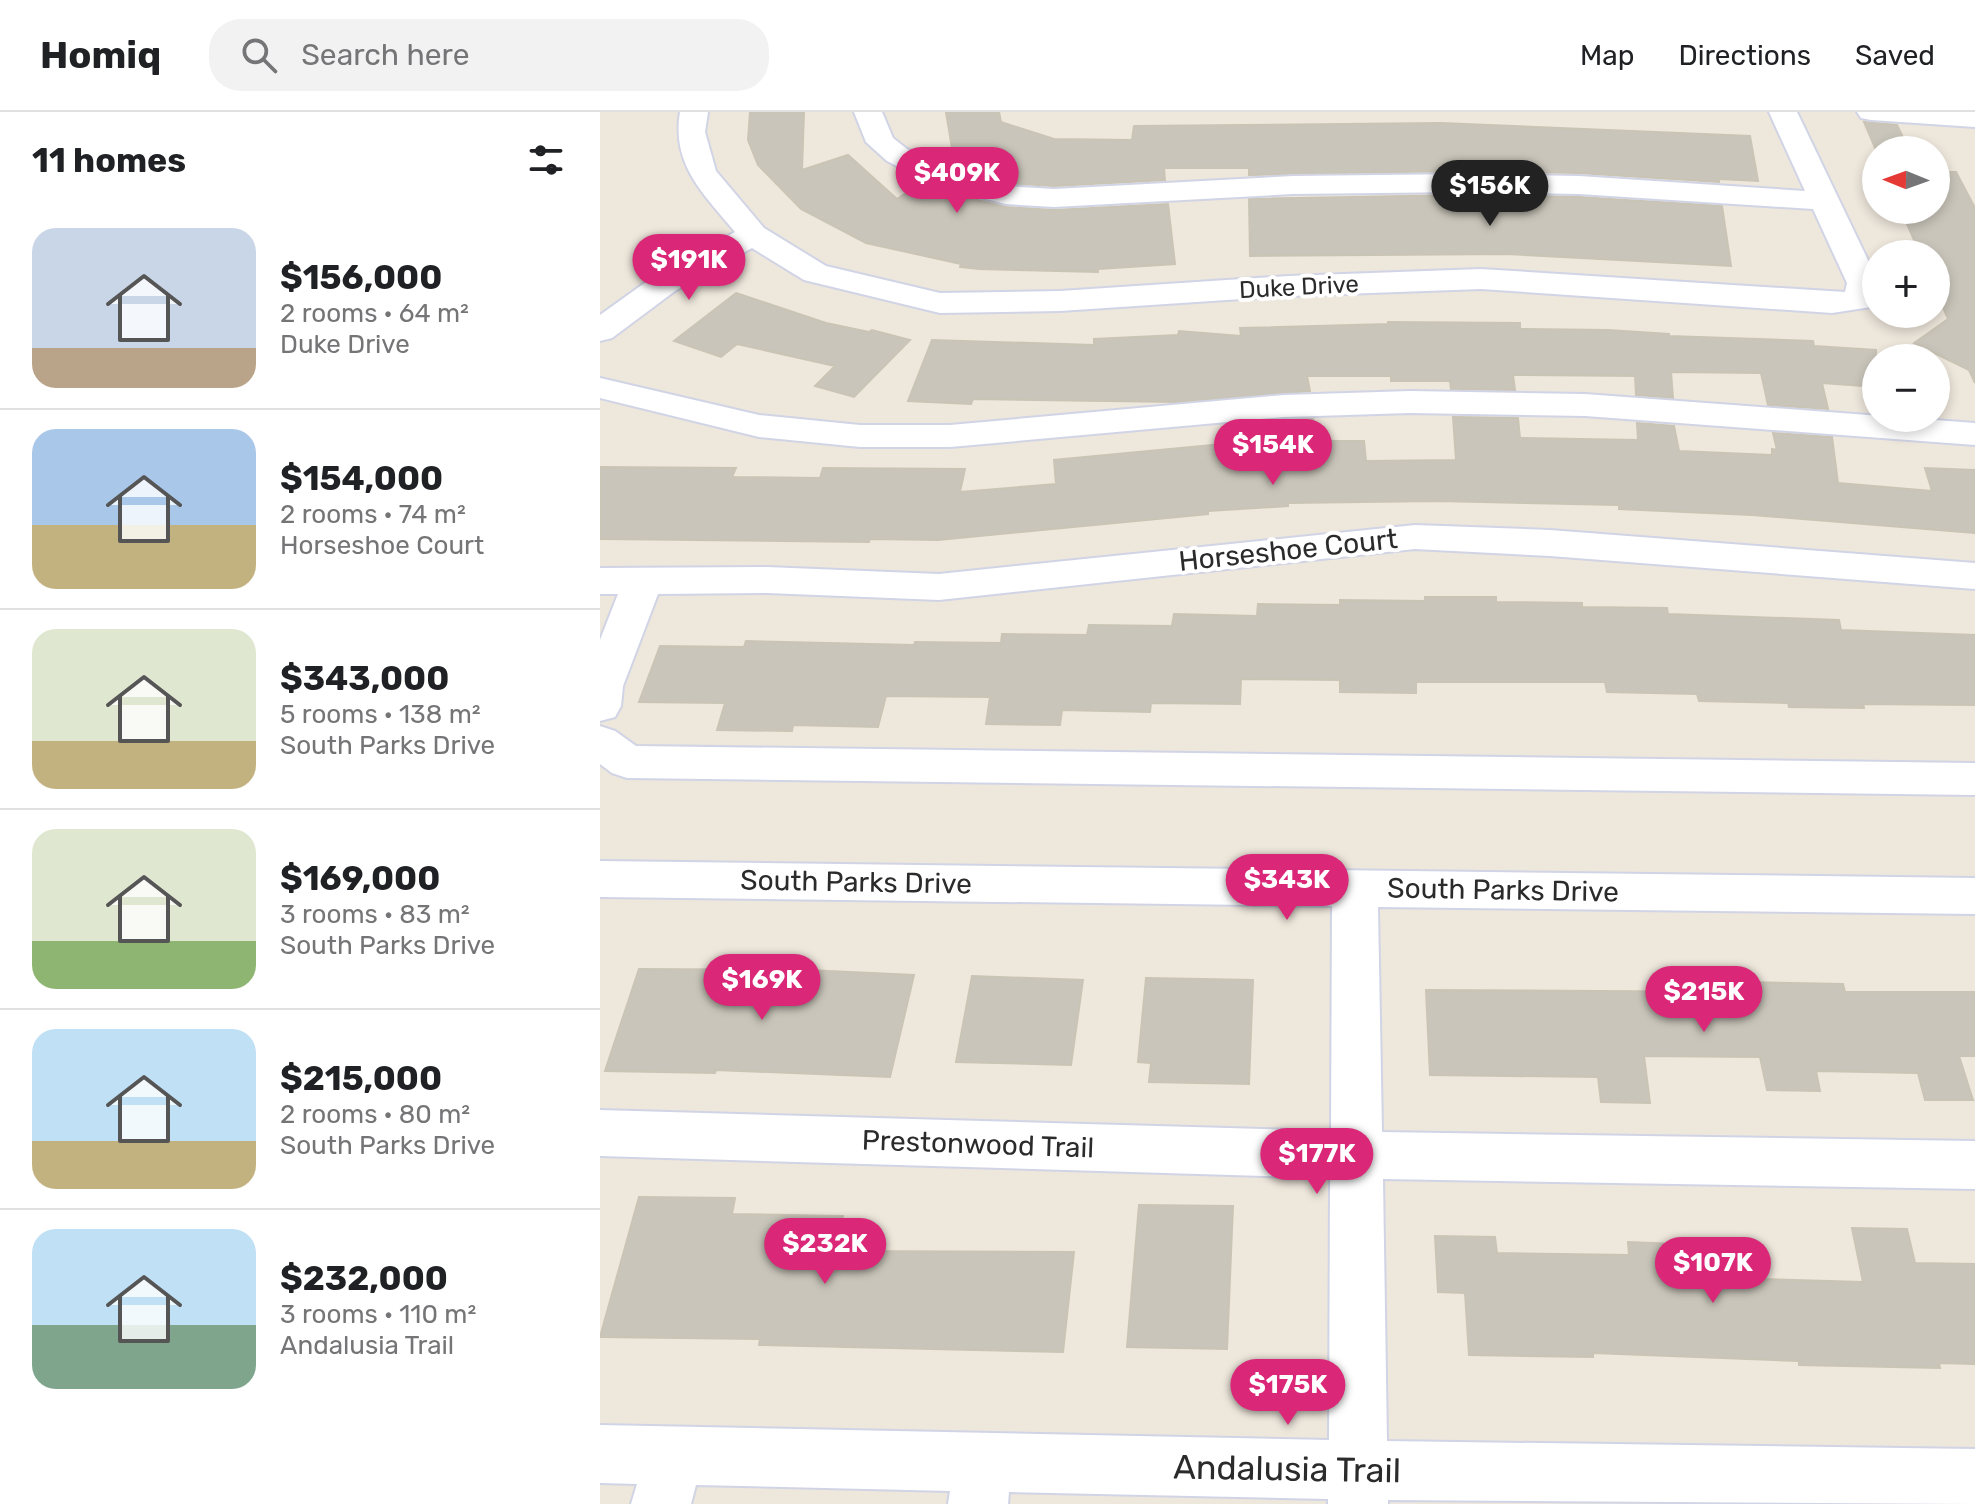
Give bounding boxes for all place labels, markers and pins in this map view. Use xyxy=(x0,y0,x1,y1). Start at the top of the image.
pin: $409K xyxy=(901,147,1013,215)
pin: $156K xyxy=(1434,160,1546,228)
pin: $191K xyxy=(633,234,745,302)
pin: $154K xyxy=(1217,419,1329,487)
pin: $343K xyxy=(1231,854,1343,922)
pin: $169K xyxy=(706,954,818,1022)
pin: $215K xyxy=(1648,966,1760,1034)
pin: $177K xyxy=(1261,1128,1373,1196)
pin: $232K xyxy=(769,1218,881,1286)
pin: $107K xyxy=(1657,1237,1769,1305)
pin: $175K xyxy=(1232,1359,1344,1427)

